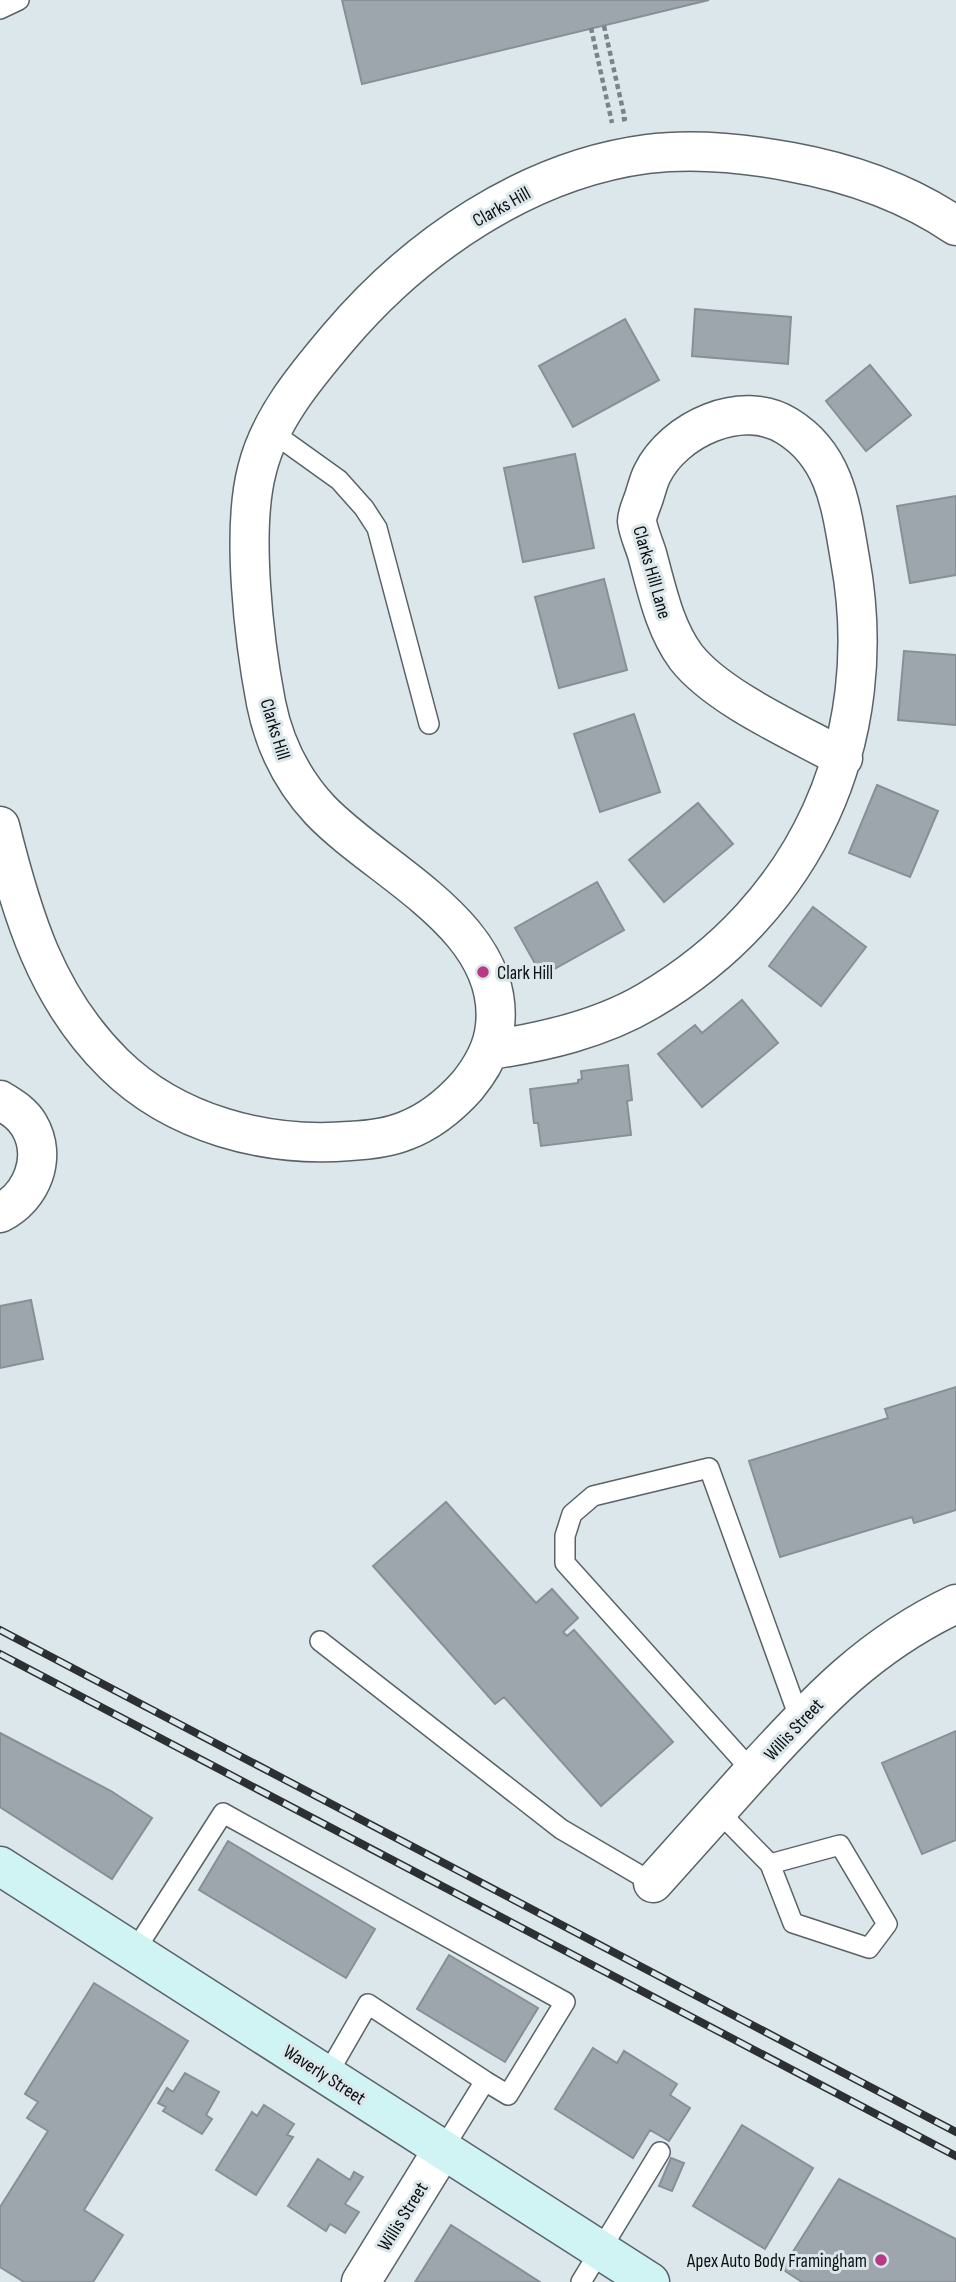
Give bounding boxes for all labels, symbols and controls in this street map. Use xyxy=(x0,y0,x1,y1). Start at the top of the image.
street label: Clarks Hill xyxy=(469,182,535,233)
street label: Clarks Hill Lane xyxy=(627,523,676,622)
street label: Clarks Hill xyxy=(254,696,295,763)
place label: Clark Hill xyxy=(497,962,553,985)
marker: Clark Hill xyxy=(475,964,491,980)
street label: Willis Street xyxy=(759,1694,829,1766)
street label: Waverly Street xyxy=(279,2040,370,2110)
street label: Willis Street xyxy=(373,2178,433,2255)
place label: Apex Auto Body Framingham xyxy=(686,2250,867,2273)
marker: Apex Auto Body Framingham xyxy=(873,2252,889,2268)

